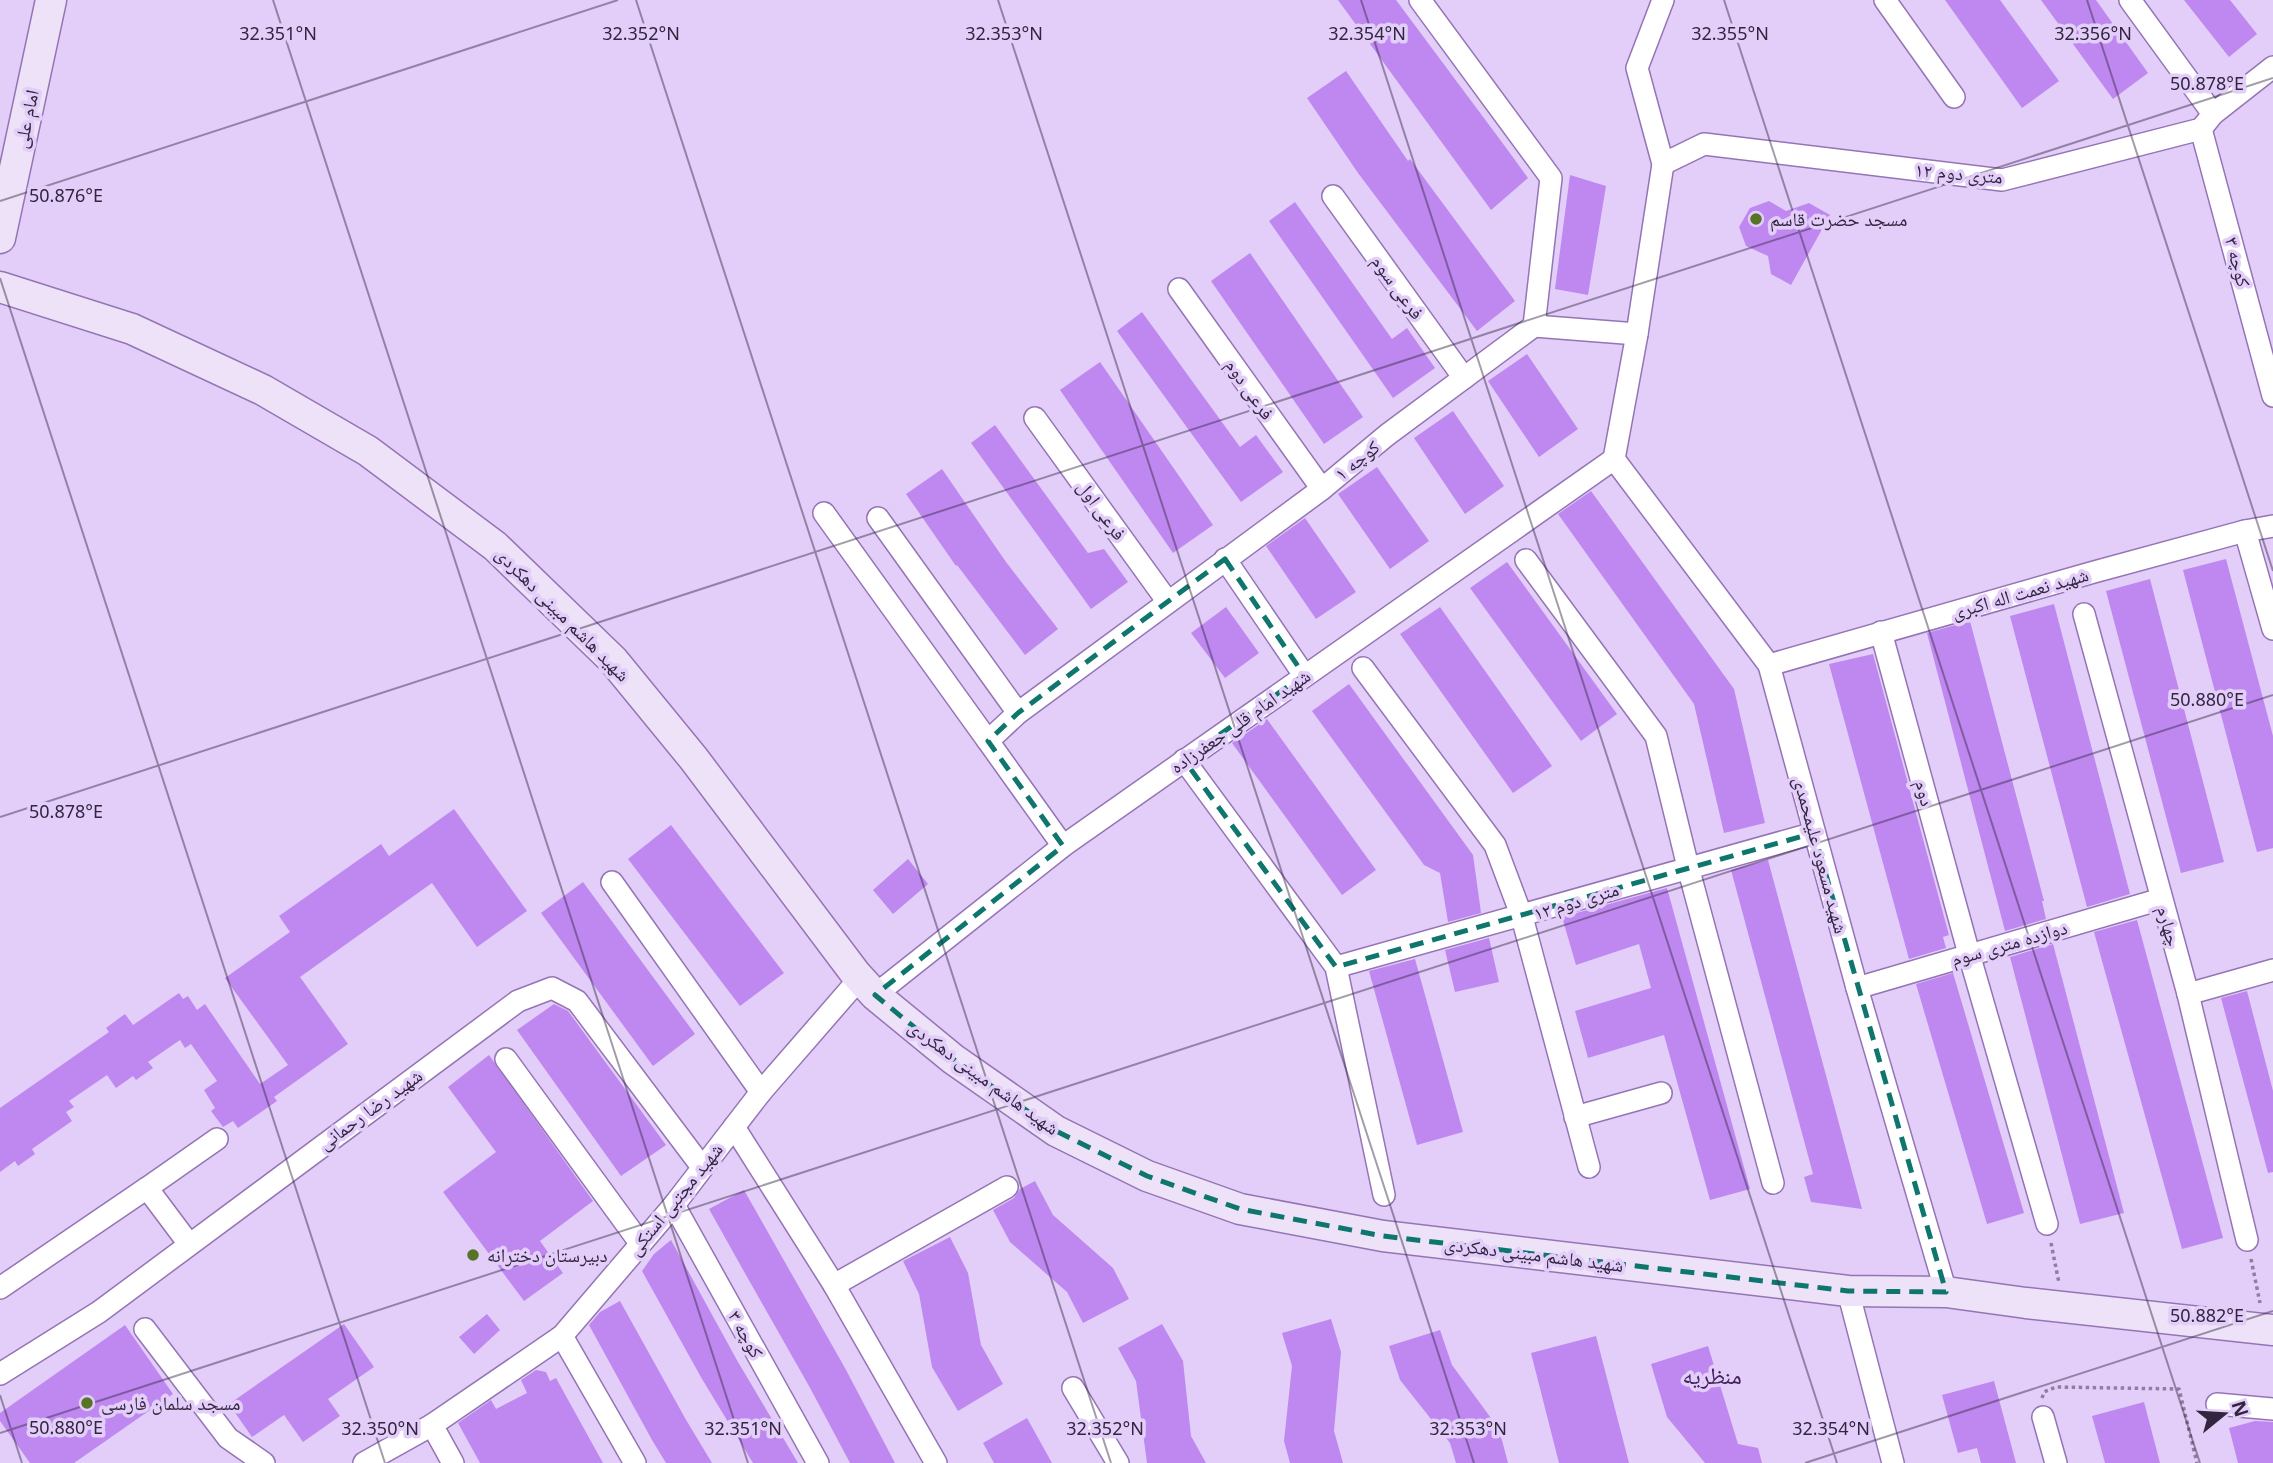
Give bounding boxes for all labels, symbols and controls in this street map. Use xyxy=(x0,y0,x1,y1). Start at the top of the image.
text: 32.351°N xyxy=(239,21,317,45)
text: 32.352°N xyxy=(602,21,680,45)
text: 32.353°N xyxy=(965,21,1043,45)
text: 32.354°N xyxy=(1328,21,1406,45)
text: 32.355°N xyxy=(1691,21,1769,45)
text: 32.356°N xyxy=(2054,21,2132,45)
text: 50.878°E xyxy=(2170,71,2244,95)
street label: امام علی xyxy=(7,87,46,151)
street label: ۱۲ متری دوم xyxy=(1914,156,2004,191)
text: 50.876°E xyxy=(29,183,103,207)
place label: مسجد حضرت قاسم xyxy=(1770,206,1907,232)
marker: مسجد حضرت قاسم xyxy=(1748,211,1764,227)
street label: کوچه ۳ xyxy=(2219,234,2257,290)
street label: فرعی سوم xyxy=(1365,249,1430,325)
street label: فرعی دوم xyxy=(1219,353,1281,425)
street label: کوچه ۱ xyxy=(1329,434,1385,486)
street label: فرعی اول xyxy=(1072,475,1133,545)
street label: شهید هاشم مبینی دهکردی xyxy=(490,541,636,687)
street label: شهید نعمت اله اکبری xyxy=(1948,561,2092,625)
street label: شهید امام قلی جعفرزاده xyxy=(1165,663,1316,780)
text: 50.880°E xyxy=(2170,687,2244,711)
street label: شهید مسعود علیمحمدی xyxy=(1788,774,1854,936)
street label: دوم xyxy=(1908,777,1941,809)
text: 50.878°E xyxy=(29,799,103,823)
street label: ۱۲ متری دوم xyxy=(1530,876,1622,927)
street label: چهارم xyxy=(2150,903,2187,949)
street label: دوازده متری سوم xyxy=(1948,914,2071,973)
street label: شهید هاشم مبینی دهکردی xyxy=(903,1013,1065,1141)
street label: شهید رضا رحمانی xyxy=(313,1062,427,1156)
street label: شهید مجتبی استکی xyxy=(622,1137,728,1261)
street label: شهید هاشم مبینی دهکردی xyxy=(1443,1230,1625,1278)
place label: دبیرستان دخترانه xyxy=(487,1242,608,1268)
marker: دبیرستان دخترانه xyxy=(465,1247,481,1263)
text: 50.882°E xyxy=(2170,1303,2244,1327)
street label: کوچه ۳ xyxy=(722,1305,770,1363)
district label: منظریه xyxy=(1682,1359,1742,1391)
north arrow xyxy=(2189,1379,2259,1449)
place label: مسجد سلمان فارسی xyxy=(101,1390,240,1416)
marker: مسجد سلمان فارسی xyxy=(79,1395,95,1411)
text: N xyxy=(2225,1397,2255,1420)
text: 50.880°E xyxy=(29,1415,103,1439)
text: 32.350°N xyxy=(341,1416,419,1440)
text: 32.351°N xyxy=(704,1416,782,1440)
text: 32.352°N xyxy=(1066,1416,1144,1440)
text: 32.353°N xyxy=(1429,1416,1507,1440)
text: 32.354°N xyxy=(1792,1416,1870,1440)

